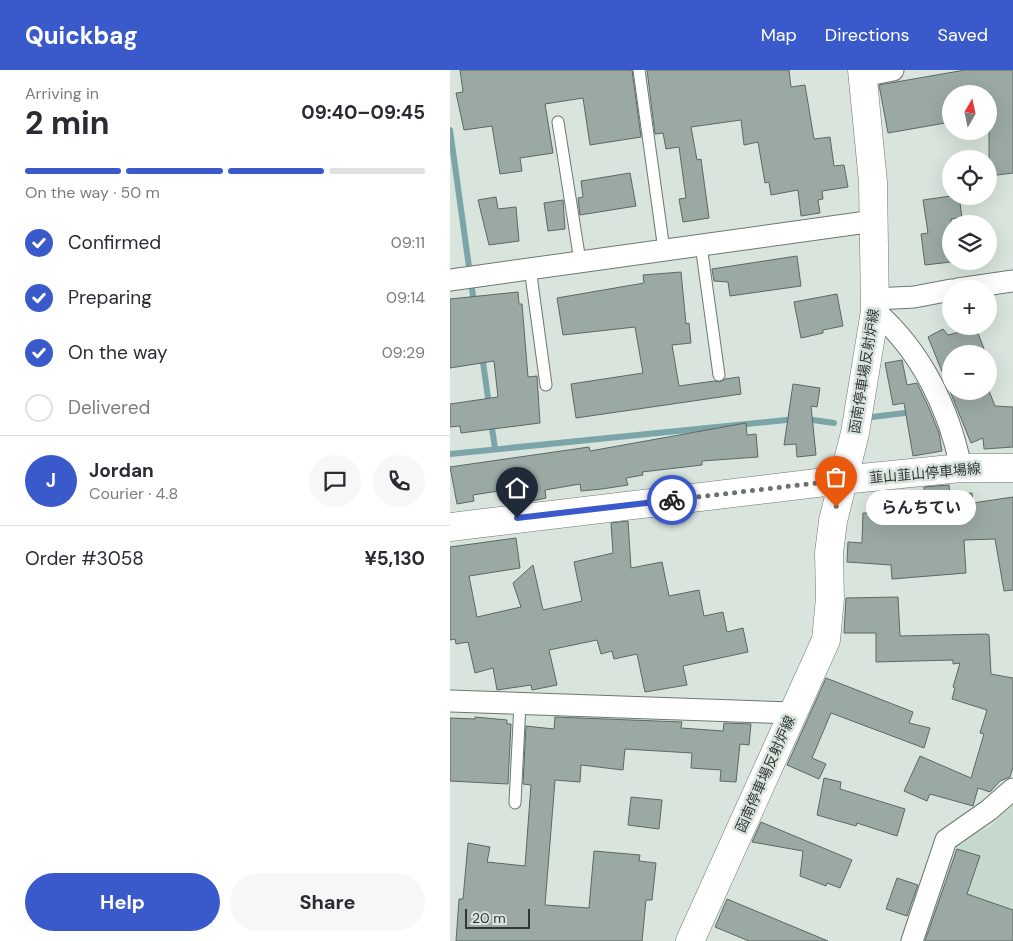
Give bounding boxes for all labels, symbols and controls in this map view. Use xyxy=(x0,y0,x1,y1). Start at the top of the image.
text: Quickbag xyxy=(25,20,138,51)
text: Map xyxy=(761,23,797,47)
text: Directions xyxy=(825,23,910,47)
text: Saved xyxy=(938,23,988,47)
text: Arriving in xyxy=(25,83,99,104)
north arrow xyxy=(942,85,998,140)
map controls xyxy=(942,85,997,400)
text: 09:40–09:45 xyxy=(301,100,425,125)
text: 2 min xyxy=(25,102,110,144)
button: locate xyxy=(942,150,997,205)
text: On the way · 50 m xyxy=(25,182,160,203)
button: layers xyxy=(942,215,997,270)
icon: check xyxy=(25,229,53,257)
text: Confirmed xyxy=(68,230,161,255)
text: 09:11 xyxy=(391,232,425,253)
button: + xyxy=(942,280,997,335)
icon: check xyxy=(25,284,53,312)
text: Preparing xyxy=(68,285,152,310)
text: 09:14 xyxy=(386,287,425,308)
street label: 函南停車場反射炉線 xyxy=(845,307,883,435)
icon: check xyxy=(25,339,53,367)
text: On the way xyxy=(68,340,168,365)
text: 09:29 xyxy=(382,342,425,363)
button: − xyxy=(942,345,997,400)
text: Delivered xyxy=(68,395,150,420)
button: chat xyxy=(309,455,361,507)
button: phone xyxy=(373,455,425,507)
pin xyxy=(815,456,857,507)
text: Jordan xyxy=(89,458,154,483)
street label: 韮山韮山停車場線 xyxy=(868,459,982,487)
icon: bag xyxy=(822,463,850,491)
pin xyxy=(496,467,538,518)
text: J xyxy=(46,468,56,493)
icon: home xyxy=(503,474,531,502)
courier xyxy=(647,475,697,525)
text: Courier · 4.8 xyxy=(89,483,178,504)
icon: bike xyxy=(658,486,686,514)
callout: らんちてい xyxy=(866,490,976,524)
text: らんちてい xyxy=(881,497,961,518)
text: Order #3058 xyxy=(25,546,144,571)
text: ¥5,130 xyxy=(364,546,425,571)
street label: 函南停車場反射炉線 xyxy=(731,713,799,835)
button: Help xyxy=(25,873,220,931)
button: Share xyxy=(230,873,425,931)
scale bar xyxy=(465,906,530,929)
text: 20 m xyxy=(472,909,506,927)

